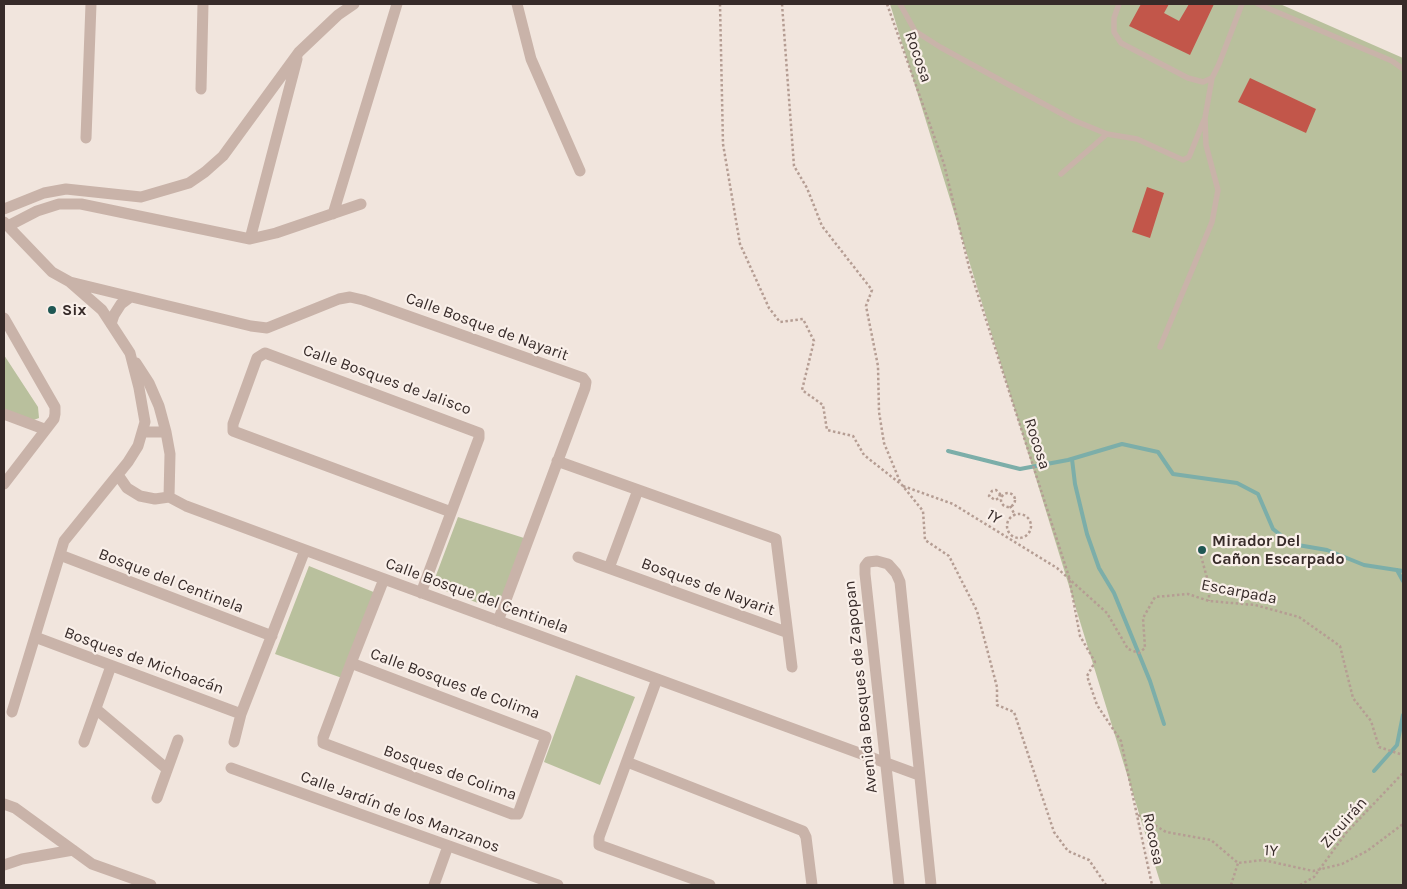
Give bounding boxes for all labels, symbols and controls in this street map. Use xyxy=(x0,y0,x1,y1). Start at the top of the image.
street label: Rocosa xyxy=(900,29,936,85)
street label: Calle Bosque de Nayarit xyxy=(403,289,571,365)
place label: Six xyxy=(62,300,86,320)
marker: Six xyxy=(46,304,58,316)
street label: Calle Bosques de Jalisco xyxy=(300,341,474,419)
street label: Rocosa xyxy=(1020,416,1054,472)
street label: 1Y xyxy=(983,505,1005,529)
place label: Mirador Del Cañon Escarpado xyxy=(1212,531,1344,569)
street label: Bosque del Centinela xyxy=(96,544,246,618)
marker: Mirador Del Cañon Escarpado xyxy=(1196,544,1208,556)
street label: Calle Bosque del Centinela xyxy=(383,554,571,638)
street label: Bosques de Nayarit xyxy=(639,554,777,620)
street label: Escarpada xyxy=(1200,575,1278,609)
street label: Avenida Bosques de Zapopan xyxy=(840,580,882,794)
street label: Bosques de Michoacán xyxy=(62,623,226,699)
street label: Calle Bosques de Colima xyxy=(368,644,542,724)
street label: Bosques de Colima xyxy=(381,741,519,805)
street label: Calle Jardín de los Manzanos xyxy=(298,767,502,857)
street label: Zicuirán xyxy=(1317,794,1371,852)
street label: Rocosa xyxy=(1138,811,1168,867)
street label: 1Y xyxy=(1263,841,1279,861)

